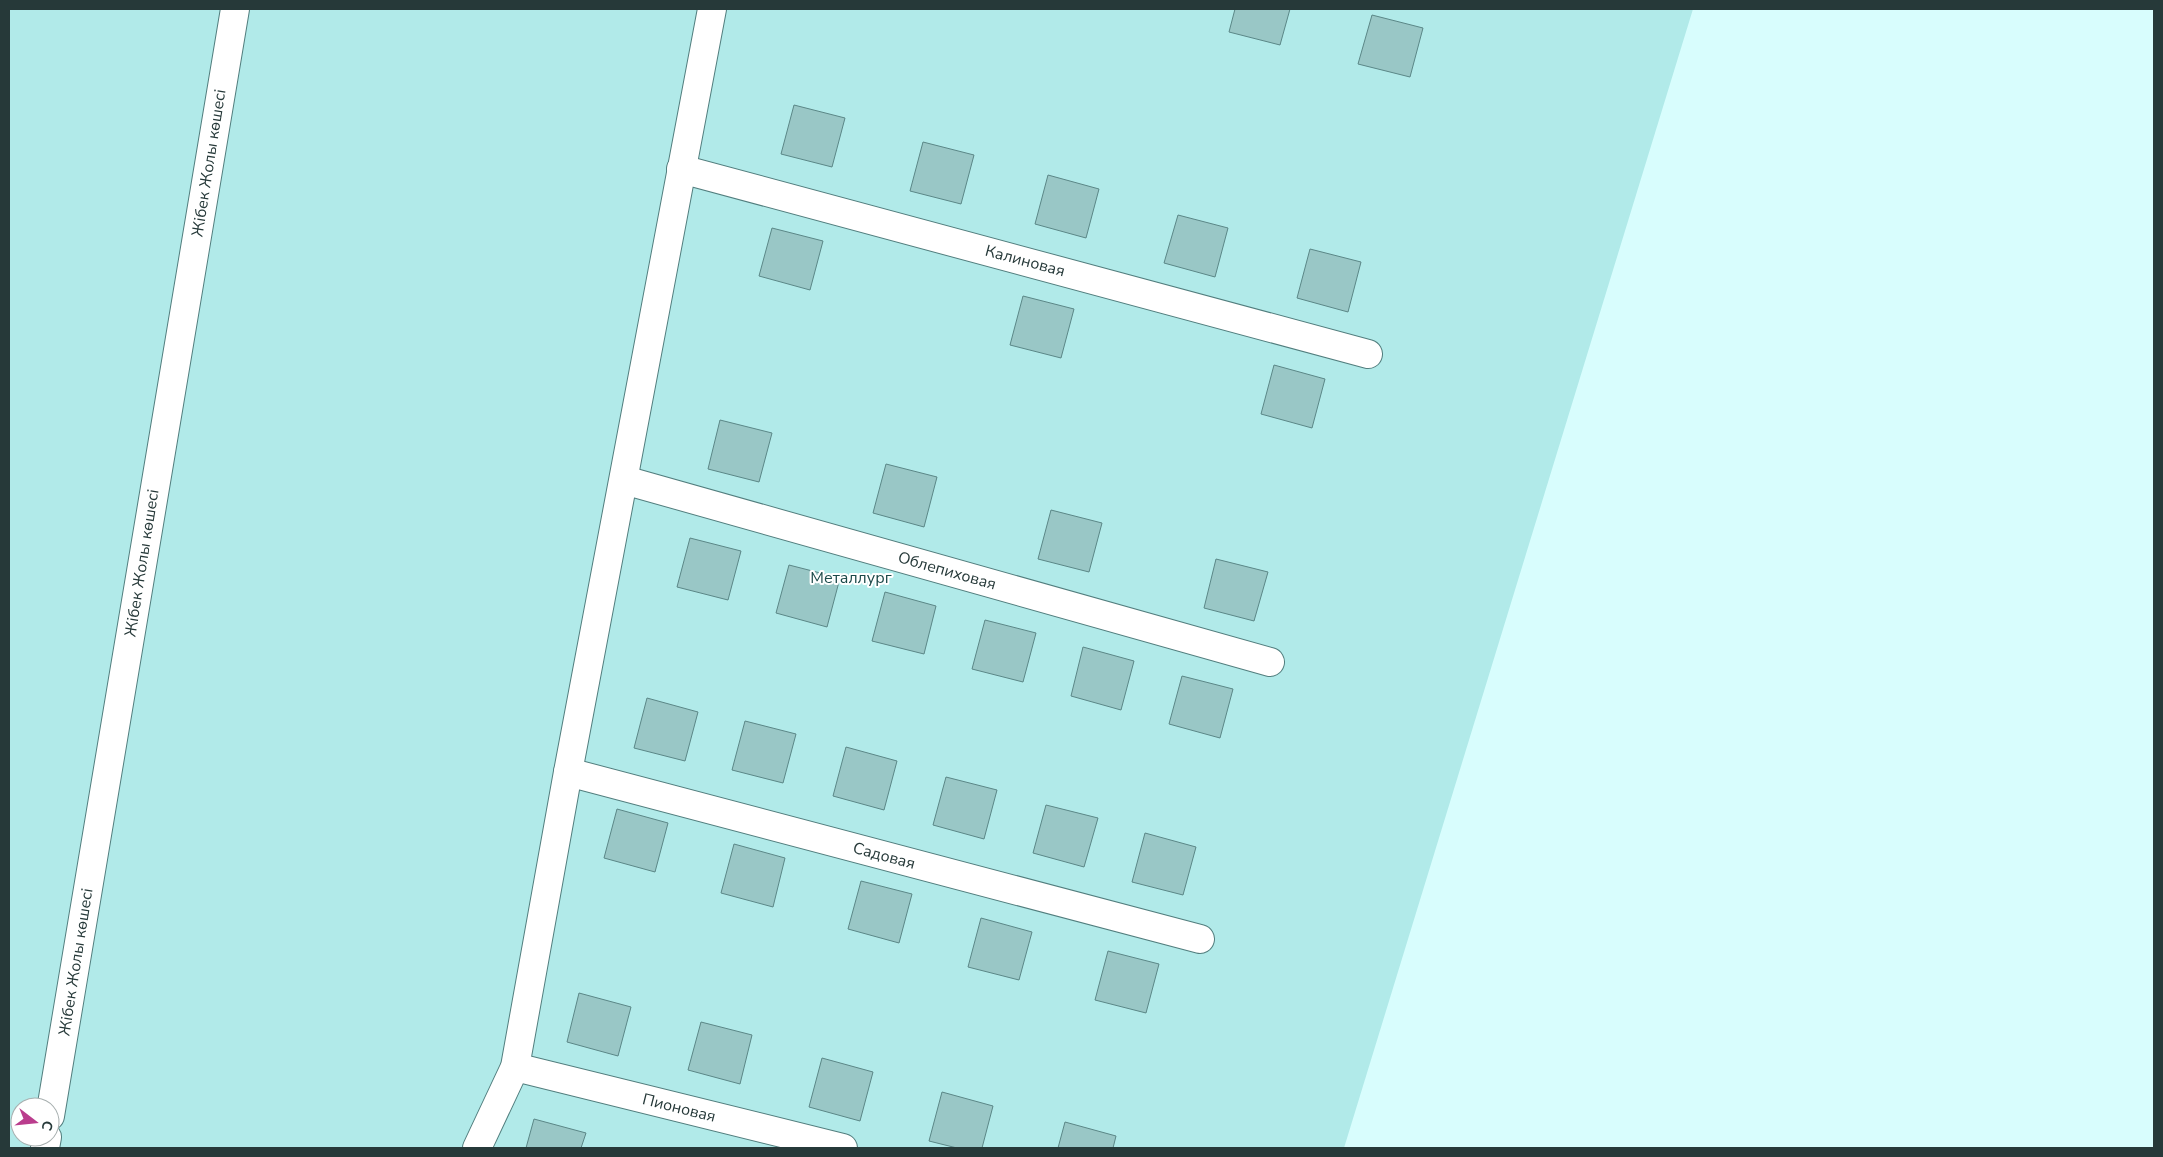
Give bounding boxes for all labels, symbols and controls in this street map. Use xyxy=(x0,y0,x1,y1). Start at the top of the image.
street label: Жібек Жолы көшесі xyxy=(186,88,232,238)
street label: Калиновая xyxy=(983,240,1067,282)
street label: Жібек Жолы көшесі xyxy=(119,488,165,638)
street label: Облепиховая xyxy=(895,546,999,596)
park label: Металлург xyxy=(810,567,892,589)
street label: Садовая xyxy=(850,837,918,875)
street label: Жібек Жолы көшесі xyxy=(53,887,99,1037)
street label: Пионовая xyxy=(640,1088,718,1128)
north arrow xyxy=(10,1097,60,1147)
text: С xyxy=(36,1118,57,1133)

